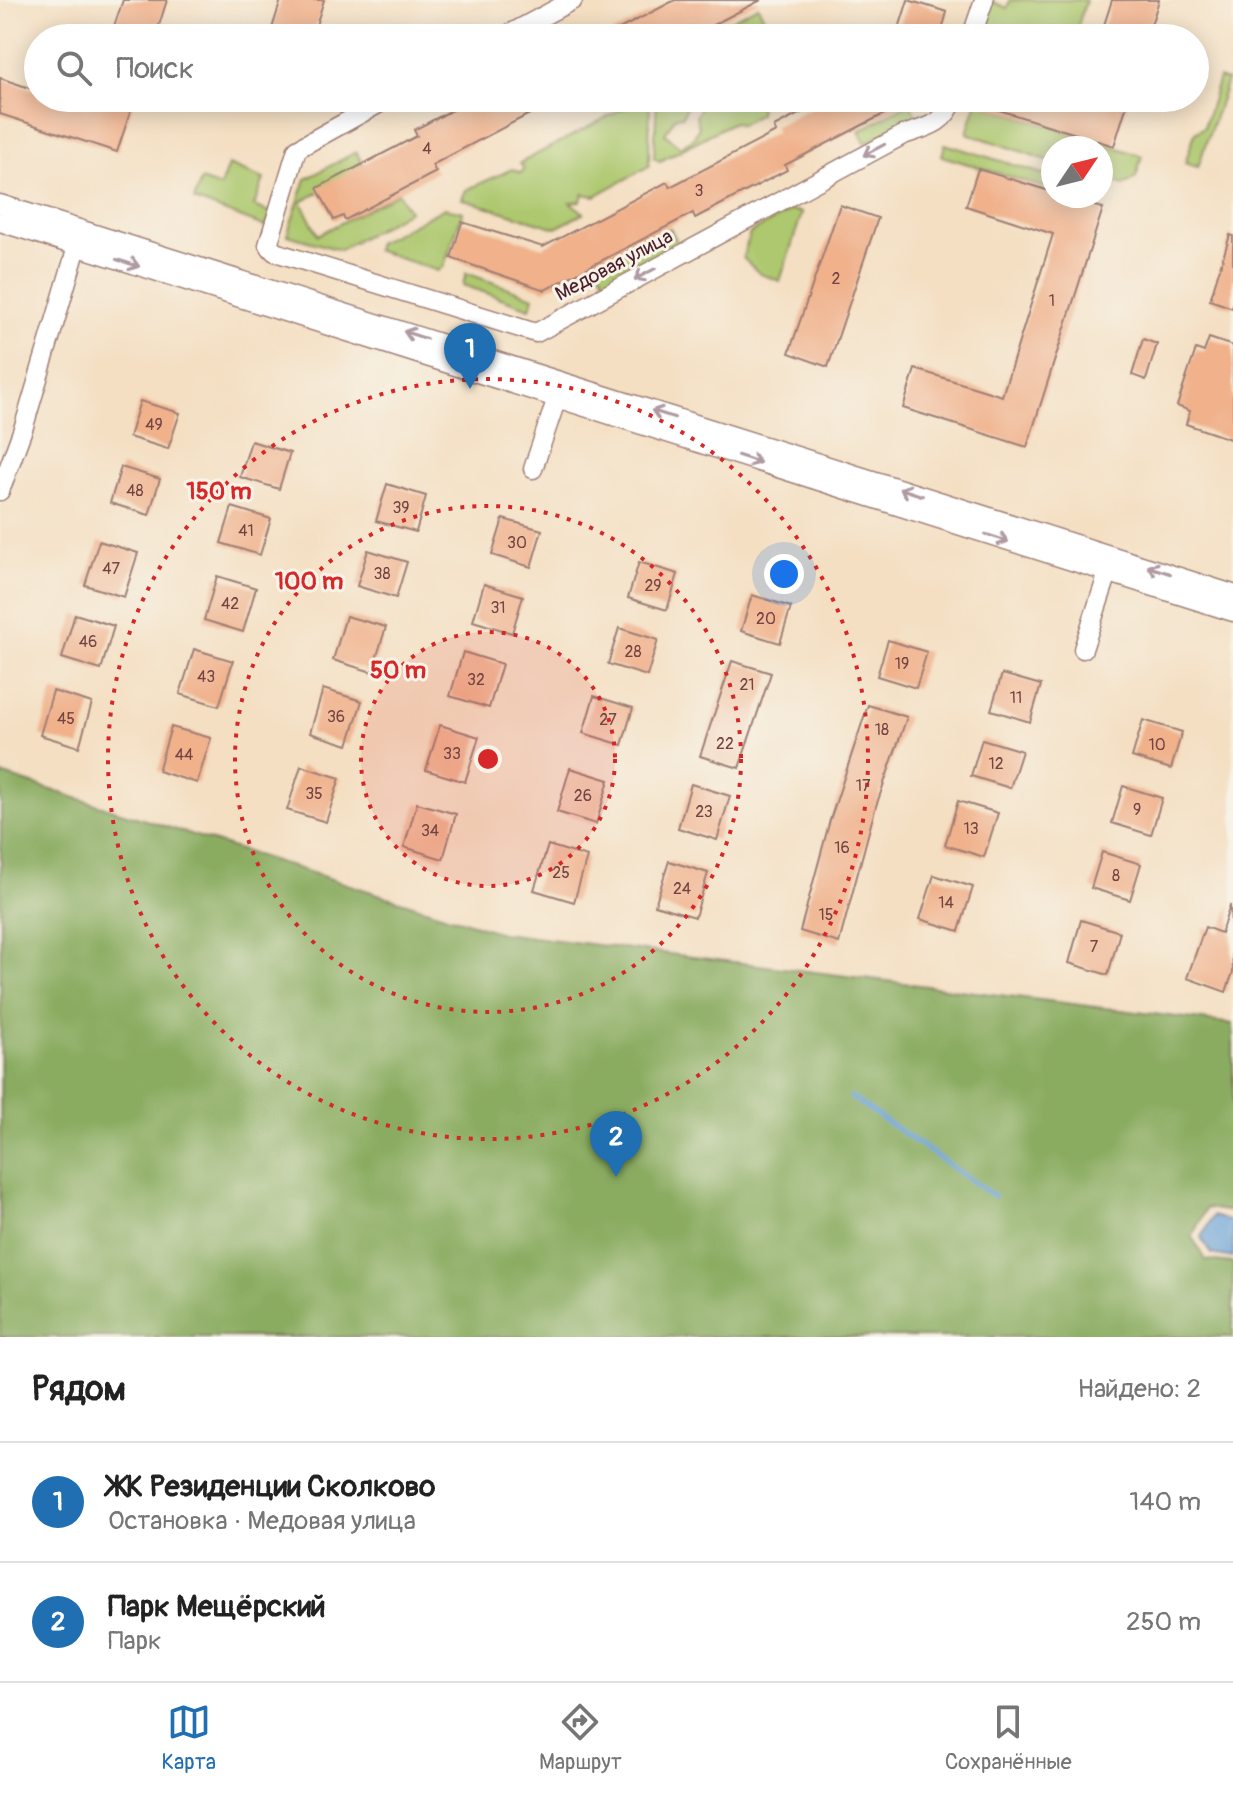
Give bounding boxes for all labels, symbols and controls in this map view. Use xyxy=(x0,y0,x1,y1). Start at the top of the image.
search box xyxy=(24,24,1209,112)
icon: search xyxy=(52,46,96,90)
text: Поиск xyxy=(116,50,194,87)
north arrow xyxy=(1041,136,1113,208)
house number: 4 xyxy=(422,139,432,159)
one-way arrow xyxy=(862,143,886,159)
house number: 3 xyxy=(695,181,704,201)
street label: Медовая улица xyxy=(551,224,677,306)
one-way arrow xyxy=(114,256,140,271)
one-way arrow xyxy=(634,266,657,282)
house number: 2 xyxy=(832,269,841,289)
house number: 1 xyxy=(1049,291,1055,311)
pin: 1 xyxy=(444,323,496,389)
one-way arrow xyxy=(402,327,428,342)
one-way arrow xyxy=(650,405,675,420)
house number: 49 xyxy=(145,415,163,435)
one-way arrow xyxy=(736,452,762,467)
text: 150 m xyxy=(186,477,252,506)
house number: 48 xyxy=(126,481,144,501)
one-way arrow xyxy=(898,484,924,499)
house number: 39 xyxy=(392,498,410,518)
house number: 41 xyxy=(238,521,254,541)
one-way arrow xyxy=(984,531,1010,546)
house number: 30 xyxy=(507,533,527,553)
your location xyxy=(764,554,804,594)
house number: 47 xyxy=(102,559,120,579)
one-way arrow xyxy=(1146,562,1172,577)
house number: 38 xyxy=(374,564,391,584)
text: 100 m xyxy=(275,567,343,596)
house number: 29 xyxy=(644,576,662,596)
house number: 42 xyxy=(221,594,239,614)
house number: 31 xyxy=(490,598,506,618)
house number: 20 xyxy=(756,609,776,629)
house number: 46 xyxy=(79,632,97,652)
house number: 28 xyxy=(624,642,642,662)
house number: 19 xyxy=(895,654,909,674)
text: 50 m xyxy=(370,656,426,685)
house number: 43 xyxy=(197,667,215,687)
house number: 32 xyxy=(467,670,485,690)
house number: 21 xyxy=(739,675,755,695)
house number: 11 xyxy=(1010,688,1022,708)
house number: 36 xyxy=(327,707,345,727)
house number: 45 xyxy=(57,709,75,729)
house number: 27 xyxy=(599,710,617,730)
house number: 18 xyxy=(875,720,889,740)
house number: 22 xyxy=(716,734,734,754)
house number: 10 xyxy=(1148,735,1166,755)
house number: 33 xyxy=(443,744,461,764)
house number: 44 xyxy=(175,745,193,765)
centre of rings xyxy=(474,745,502,773)
house number: 12 xyxy=(988,754,1004,774)
house number: 17 xyxy=(856,776,871,796)
house number: 35 xyxy=(305,784,323,804)
house number: 26 xyxy=(574,786,592,806)
house number: 9 xyxy=(1133,800,1141,820)
house number: 23 xyxy=(695,802,713,822)
house number: 13 xyxy=(963,819,979,839)
house number: 34 xyxy=(421,821,439,841)
house number: 16 xyxy=(834,838,850,858)
house number: 25 xyxy=(552,863,570,883)
house number: 8 xyxy=(1112,866,1120,886)
house number: 24 xyxy=(673,879,691,899)
house number: 14 xyxy=(938,893,954,913)
house number: 15 xyxy=(819,905,833,925)
house number: 7 xyxy=(1090,937,1099,957)
pin: 2 xyxy=(590,1111,642,1177)
text: Рядом xyxy=(32,1368,126,1411)
text: Найдено: 2 xyxy=(1077,1373,1201,1405)
text: ЖК Резиденции Сколково xyxy=(108,1468,435,1505)
text: 1 xyxy=(53,1486,63,1518)
text: 140 m xyxy=(1129,1486,1201,1518)
text: Остановка · Медовая улица xyxy=(108,1505,416,1537)
text: Парк Мещёрский xyxy=(108,1588,326,1625)
text: 2 xyxy=(51,1606,65,1638)
text: 250 m xyxy=(1126,1606,1201,1638)
text: Парк xyxy=(108,1625,161,1657)
tab: Карта xyxy=(161,1700,216,1776)
tab: Маршрут xyxy=(539,1700,622,1776)
tab: Сохранённые xyxy=(945,1700,1072,1776)

